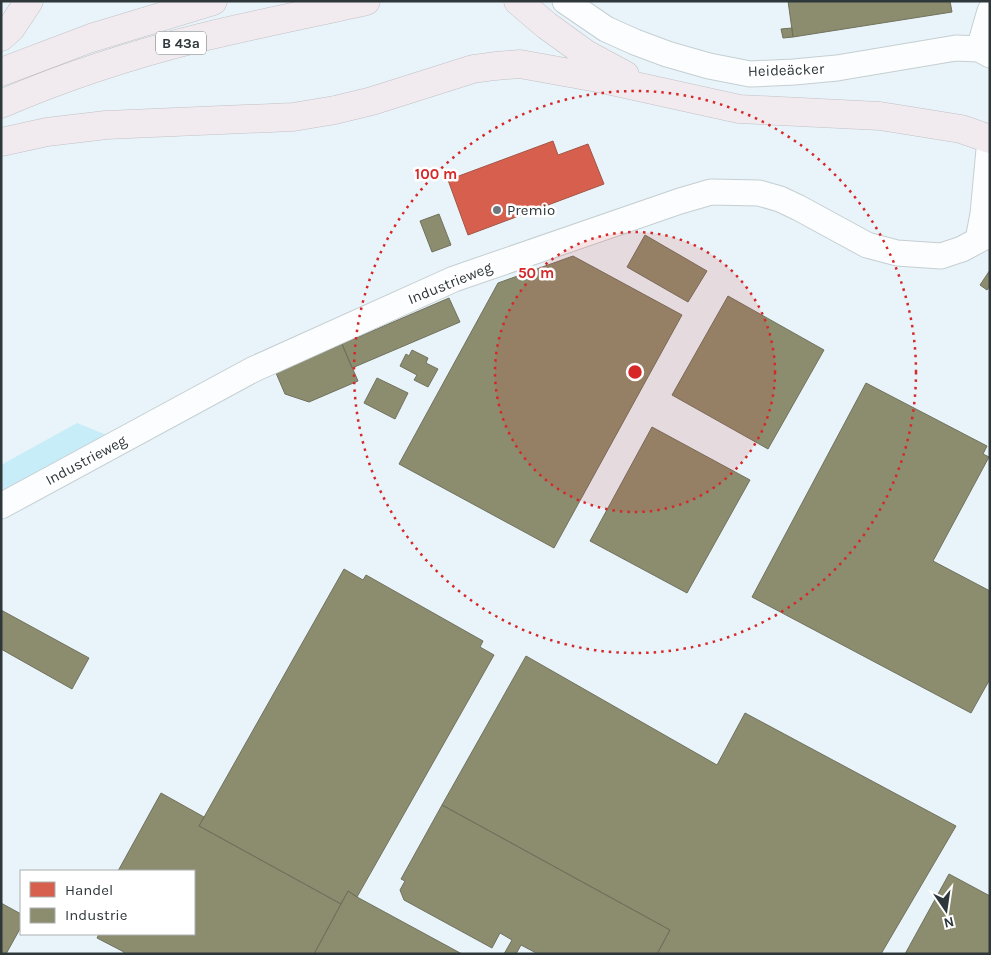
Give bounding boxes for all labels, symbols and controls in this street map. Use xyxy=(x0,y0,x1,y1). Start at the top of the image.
road number: B 43a xyxy=(156,32,206,54)
street label: Heideäcker xyxy=(748,60,825,80)
text: 100 m xyxy=(415,165,457,183)
place label: Premio xyxy=(507,201,555,219)
marker: Premio xyxy=(491,204,503,216)
street label: Industrieweg xyxy=(405,258,495,308)
text: 50 m xyxy=(518,264,554,282)
centre of rings xyxy=(626,363,644,381)
street label: Industrieweg xyxy=(42,431,130,489)
legend xyxy=(20,870,195,935)
text: Handel xyxy=(65,881,113,899)
north arrow xyxy=(921,885,971,935)
text: Industrie xyxy=(65,906,127,924)
text: N xyxy=(942,913,956,932)

